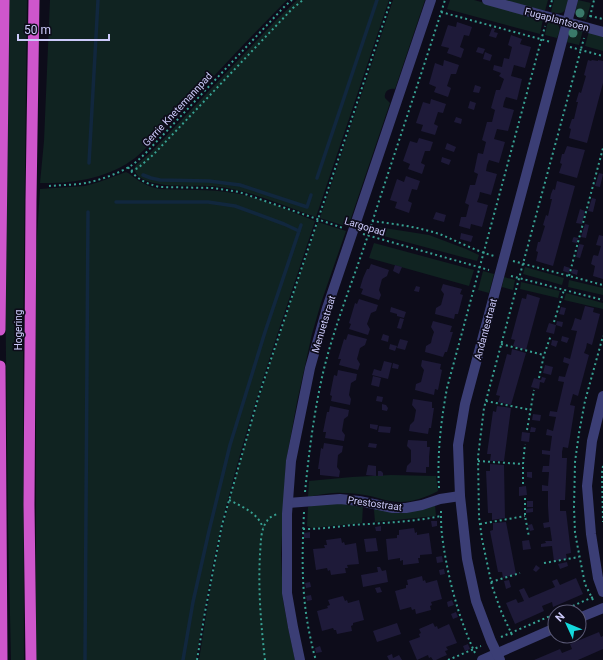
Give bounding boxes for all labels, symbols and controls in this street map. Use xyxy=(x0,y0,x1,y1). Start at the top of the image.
street label: Fugaplantsoen xyxy=(524,6,590,33)
scale bar xyxy=(18,16,109,42)
text: 50 m xyxy=(24,23,51,37)
street label: Gerrie Knetemannpad xyxy=(140,70,214,148)
street label: Largopad xyxy=(343,215,387,238)
street label: Menuetstraat xyxy=(310,294,337,354)
street label: Andantestraat xyxy=(472,297,499,361)
street label: Hogering xyxy=(13,310,24,350)
street label: Prestostraat xyxy=(347,494,403,513)
north arrow xyxy=(547,604,587,644)
text: N xyxy=(553,610,568,625)

